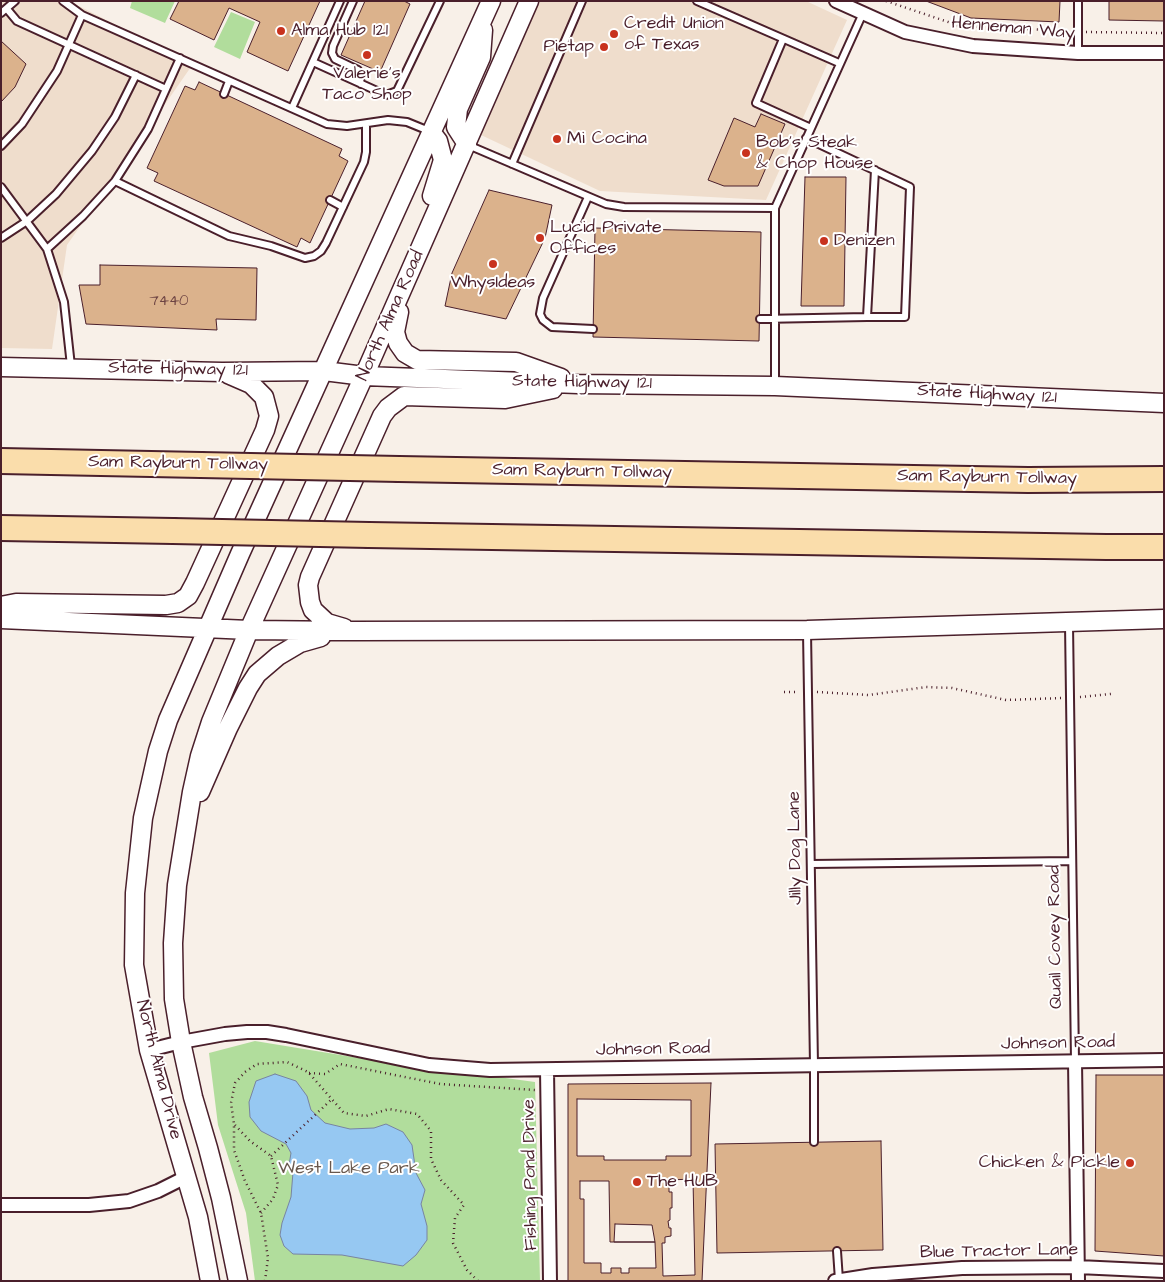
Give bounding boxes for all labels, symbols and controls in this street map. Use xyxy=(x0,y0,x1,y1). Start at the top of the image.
place label: Credit Union of Texas xyxy=(624,13,724,56)
street label: Henneman Way xyxy=(950,13,1076,45)
place label: Alma Hub 121 xyxy=(291,20,388,42)
marker: Alma Hub 121 xyxy=(275,25,287,37)
marker: Credit Union of Texas xyxy=(608,28,620,40)
place label: Pietap xyxy=(544,36,594,58)
marker: Pietap xyxy=(598,41,610,53)
marker: Valerie's Taco Shop xyxy=(361,49,373,61)
place label: Valerie's Taco Shop xyxy=(322,63,412,106)
place label: Mi Cocina xyxy=(567,128,647,150)
place label: Bob's Steak & Chop House xyxy=(756,132,873,174)
marker: Mi Cocina xyxy=(551,133,563,145)
marker: Bob's Steak & Chop House xyxy=(740,147,752,159)
place label: Lucid Private Offices xyxy=(550,217,662,260)
place label: Denizen xyxy=(834,230,895,252)
marker: Lucid Private Offices xyxy=(534,232,546,244)
marker: Denizen xyxy=(818,235,830,247)
street label: North Alma Road xyxy=(352,247,430,385)
marker: WhysIdeas xyxy=(487,258,499,270)
place label: WhysIdeas xyxy=(451,272,535,294)
house number: 7440 xyxy=(149,293,189,311)
street label: State Highway 121 xyxy=(108,358,248,382)
street label: State Highway 121 xyxy=(512,371,652,395)
street label: State Highway 121 xyxy=(917,381,1057,409)
street label: Sam Rayburn Tollway xyxy=(88,452,268,476)
street label: Sam Rayburn Tollway xyxy=(492,460,672,484)
street label: Sam Rayburn Tollway xyxy=(897,466,1077,490)
street label: Jilly Dog Lane xyxy=(784,791,808,905)
street label: Quail Covey Road xyxy=(1044,865,1068,1009)
street label: North Alma Drive xyxy=(130,998,186,1142)
street label: Johnson Road xyxy=(1001,1032,1115,1056)
street label: Johnson Road xyxy=(596,1038,710,1062)
street label: Fishing Pond Drive xyxy=(519,1099,543,1251)
place label: Chicken & Pickle xyxy=(979,1152,1120,1174)
marker: Chicken & Pickle xyxy=(1124,1157,1136,1169)
park label: West Lake Park xyxy=(278,1158,420,1180)
place label: The HUB xyxy=(647,1171,718,1193)
marker: The HUB xyxy=(631,1176,643,1188)
street label: Blue Tractor Lane xyxy=(920,1240,1078,1264)

